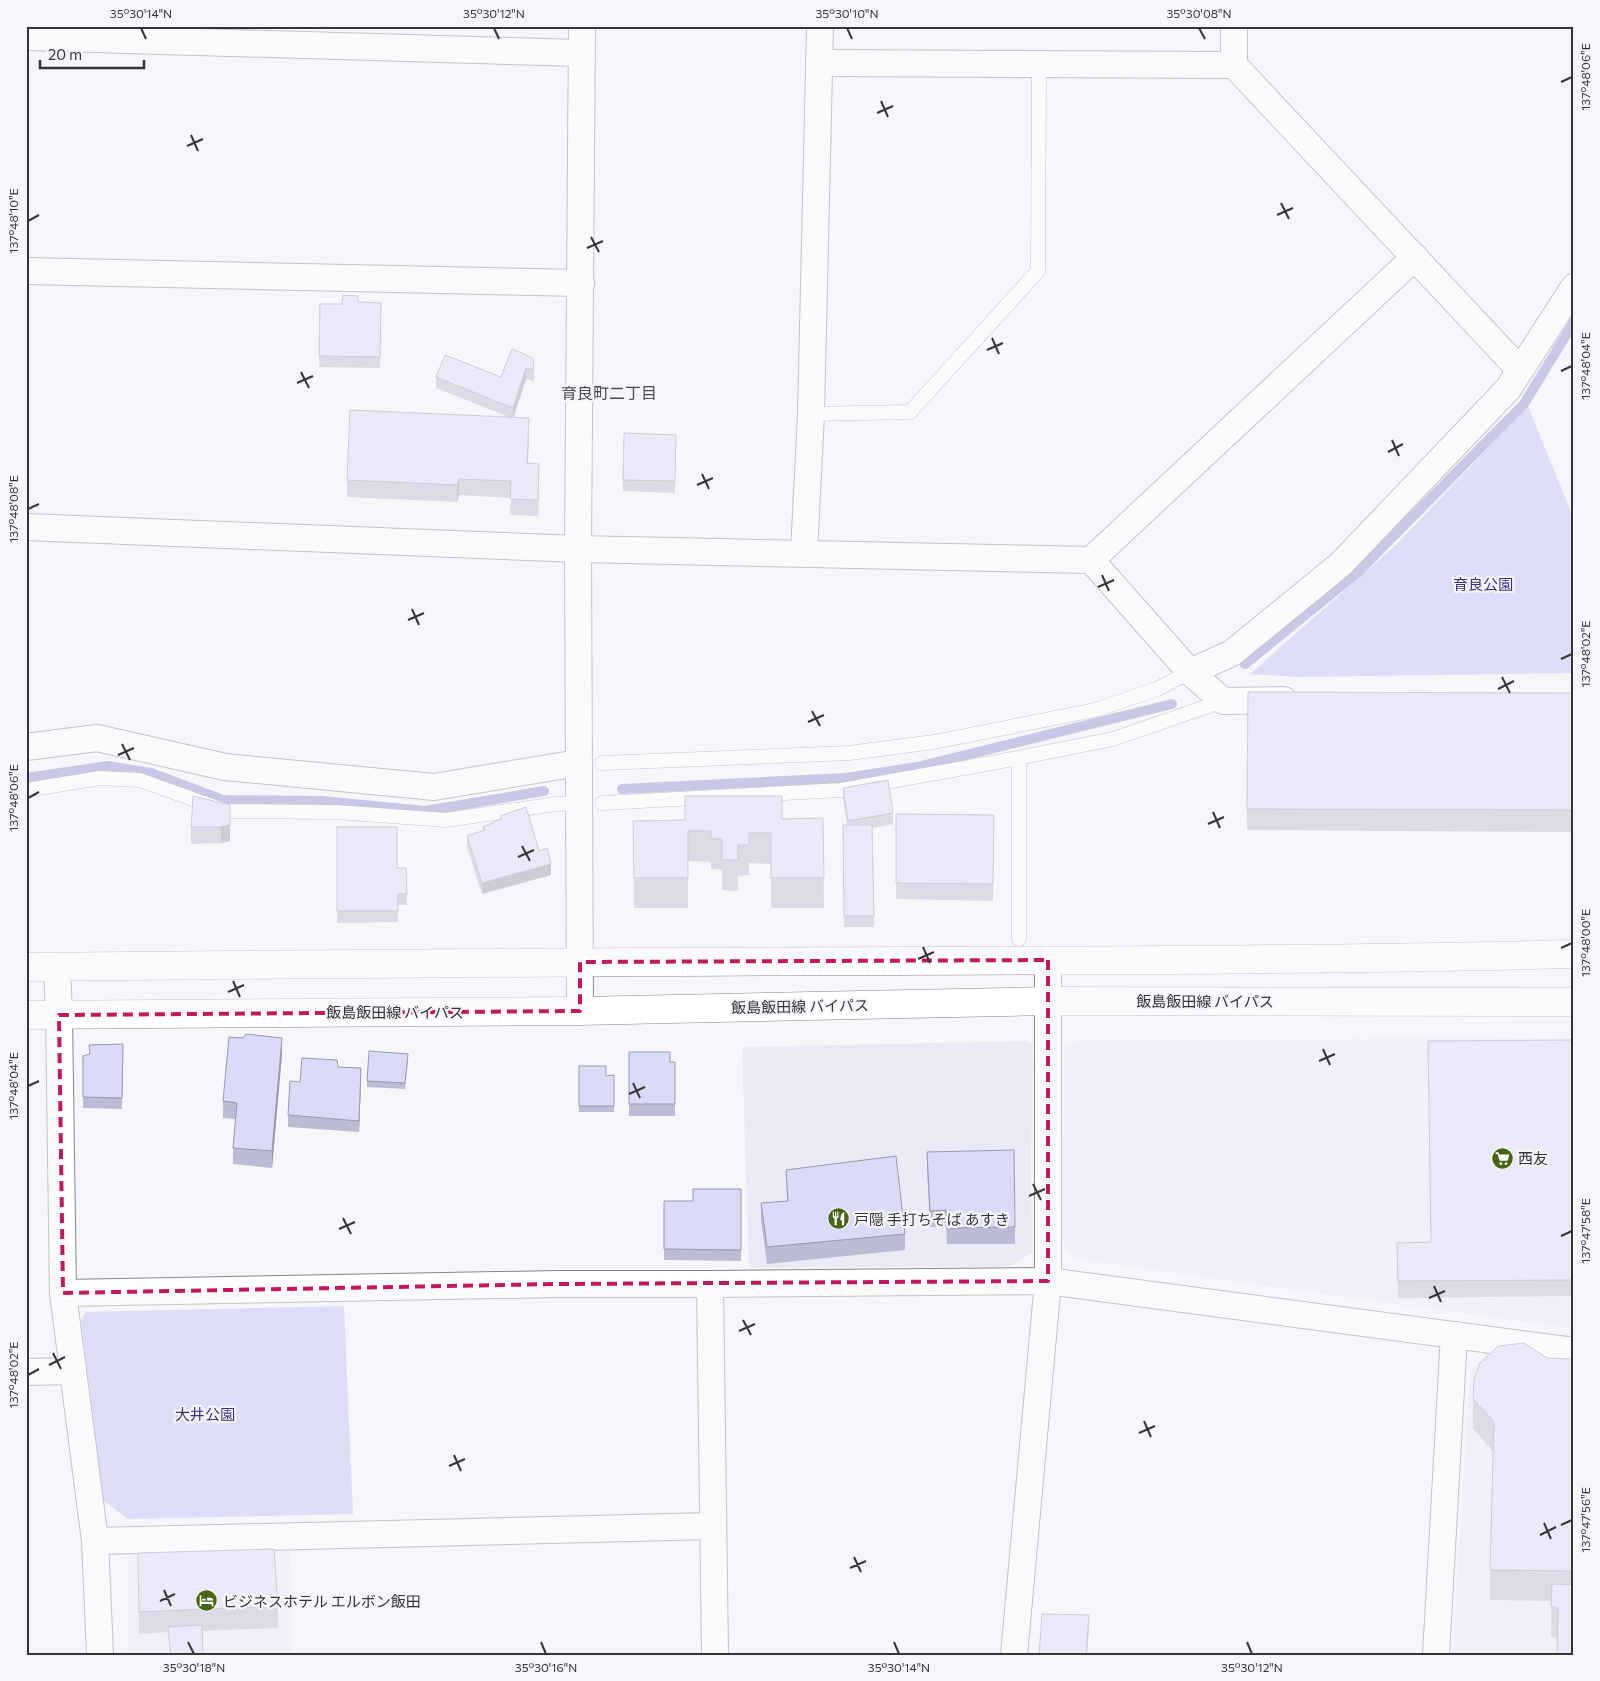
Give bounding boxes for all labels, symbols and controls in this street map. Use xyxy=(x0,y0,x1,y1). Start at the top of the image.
text: 35°30'14"N xyxy=(110,6,172,20)
text: 35°30'12"N xyxy=(463,6,525,20)
text: 35°30'10"N xyxy=(816,6,878,20)
text: 35°30'08"N xyxy=(1166,6,1232,20)
scale bar xyxy=(40,38,144,70)
text: 137°48'06"E xyxy=(1578,43,1592,111)
text: 20 m xyxy=(48,45,82,63)
text: 137°48'10"E xyxy=(6,188,20,254)
text: 137°48'04"E xyxy=(1578,332,1592,400)
district label: 育良町二丁目 xyxy=(561,383,657,402)
text: 137°48'08"E xyxy=(6,475,20,543)
park label: 育良公園 xyxy=(1453,575,1513,593)
text: 137°48'02"E xyxy=(1578,621,1592,687)
text: 137°48'06"E xyxy=(6,764,20,832)
text: 137°48'00"E xyxy=(1578,909,1592,977)
street label: 飯島飯田線 バイパス xyxy=(1136,992,1274,1010)
street label: 飯島飯田線 バイパス xyxy=(731,996,869,1016)
street label: 飯島飯田線 バイパス xyxy=(326,1003,464,1021)
text: 137°48'04"E xyxy=(6,1052,20,1120)
supermarket icon: 西友 xyxy=(1490,1146,1514,1170)
place label: 西友 xyxy=(1518,1149,1548,1167)
text: 137°47'58"E xyxy=(1578,1198,1592,1264)
restaurant icon: 戸隠 手打ちそば あすき xyxy=(826,1207,850,1231)
place label: 戸隠 手打ちそば あすき xyxy=(854,1210,1010,1228)
text: 137°48'02"E xyxy=(6,1342,20,1408)
park label: 大井公園 xyxy=(175,1405,235,1423)
text: 137°47'56"E xyxy=(1578,1487,1592,1553)
hotel icon: ビジネスホテル エルボン飯田 xyxy=(195,1589,219,1613)
place label: ビジネスホテル エルボン飯田 xyxy=(223,1592,421,1610)
text: 35°30'18"N xyxy=(163,1660,225,1674)
text: 35°30'16"N xyxy=(515,1660,577,1674)
text: 35°30'14"N xyxy=(868,1660,930,1674)
text: 35°30'12"N xyxy=(1221,1660,1283,1674)

